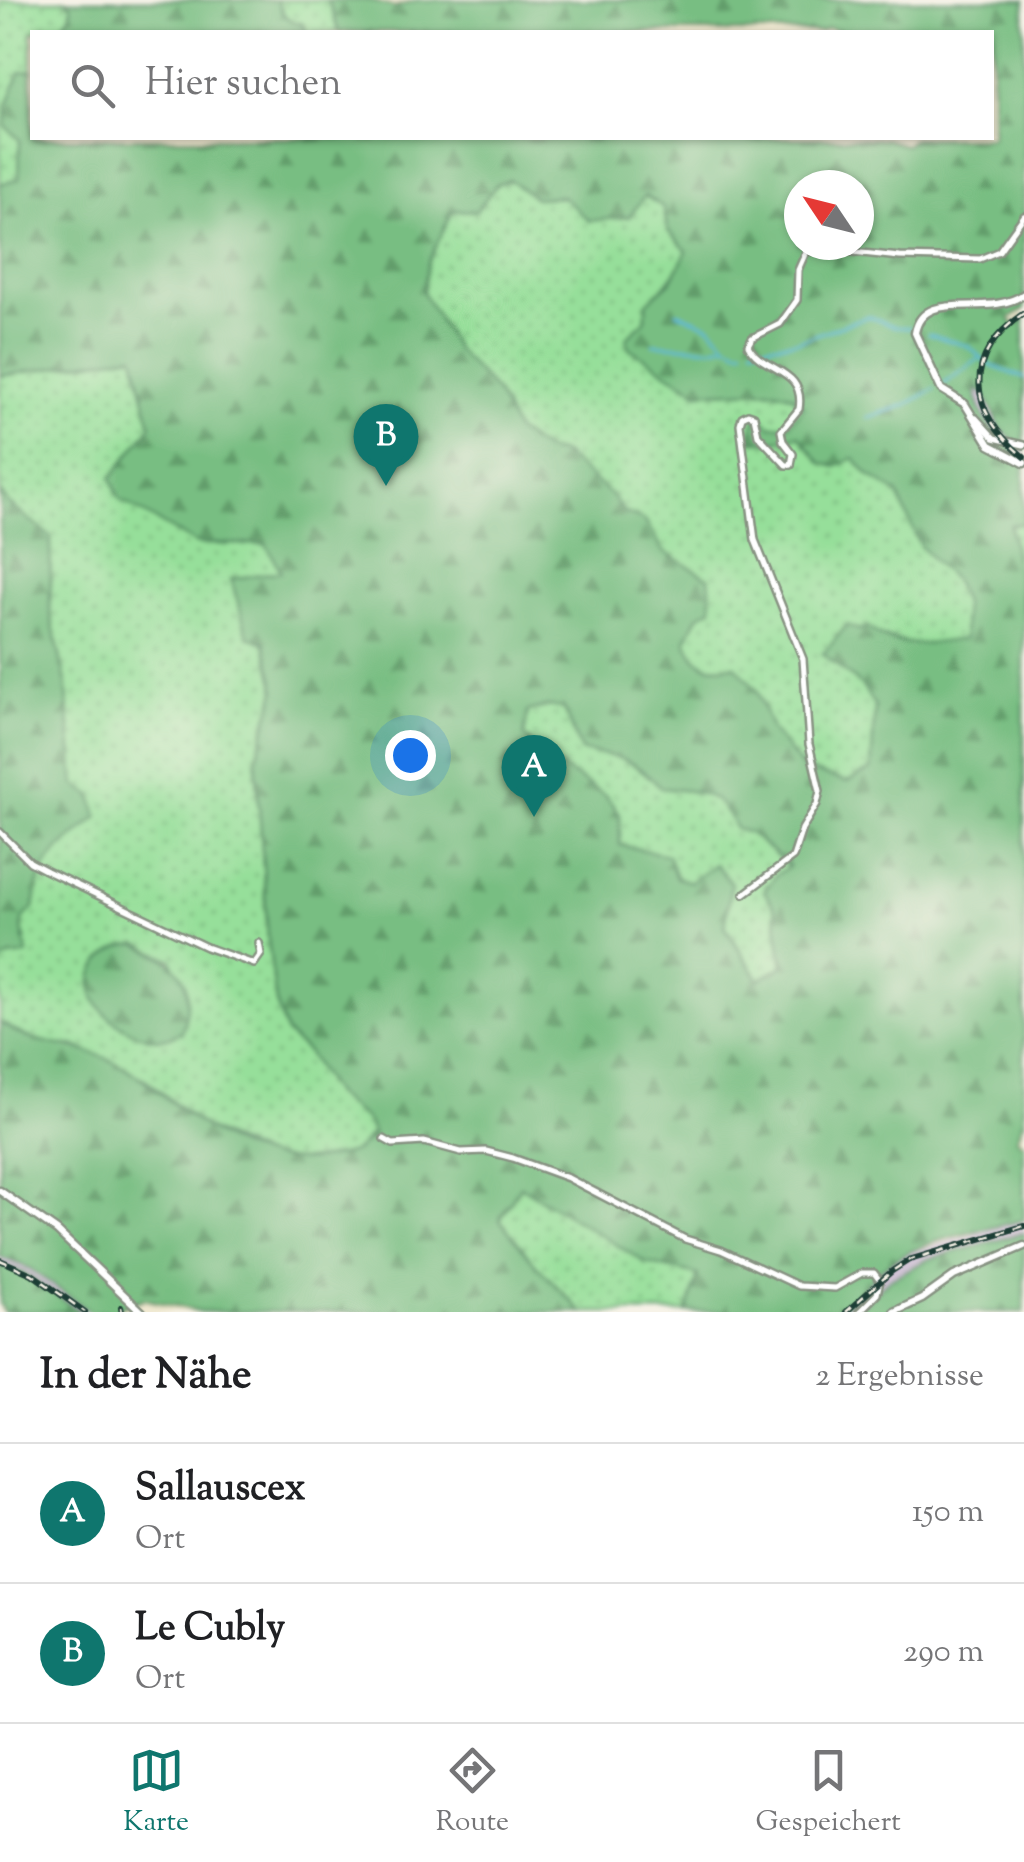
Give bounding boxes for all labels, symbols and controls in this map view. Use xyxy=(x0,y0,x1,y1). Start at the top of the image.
search box xyxy=(30,30,994,140)
icon: search xyxy=(65,58,120,113)
text: Hier suchen xyxy=(145,58,342,112)
north arrow xyxy=(784,170,874,260)
pin: B xyxy=(354,404,418,486)
your location xyxy=(385,730,436,781)
pin: A xyxy=(502,734,566,817)
text: In der Nähe xyxy=(40,1347,252,1407)
text: 2 Ergebnisse xyxy=(815,1354,984,1400)
text: Sallauscex xyxy=(135,1463,306,1517)
text: A xyxy=(60,1490,85,1536)
text: 150 m xyxy=(912,1490,984,1536)
text: Ort xyxy=(135,1517,185,1563)
text: Le Cubly xyxy=(135,1603,285,1657)
text: B xyxy=(62,1630,83,1676)
text: 290 m xyxy=(903,1630,984,1676)
text: Ort xyxy=(135,1657,185,1703)
tab: Karte xyxy=(123,1743,189,1843)
tab: Route xyxy=(436,1743,509,1843)
tab: Gespeichert xyxy=(756,1743,901,1843)

